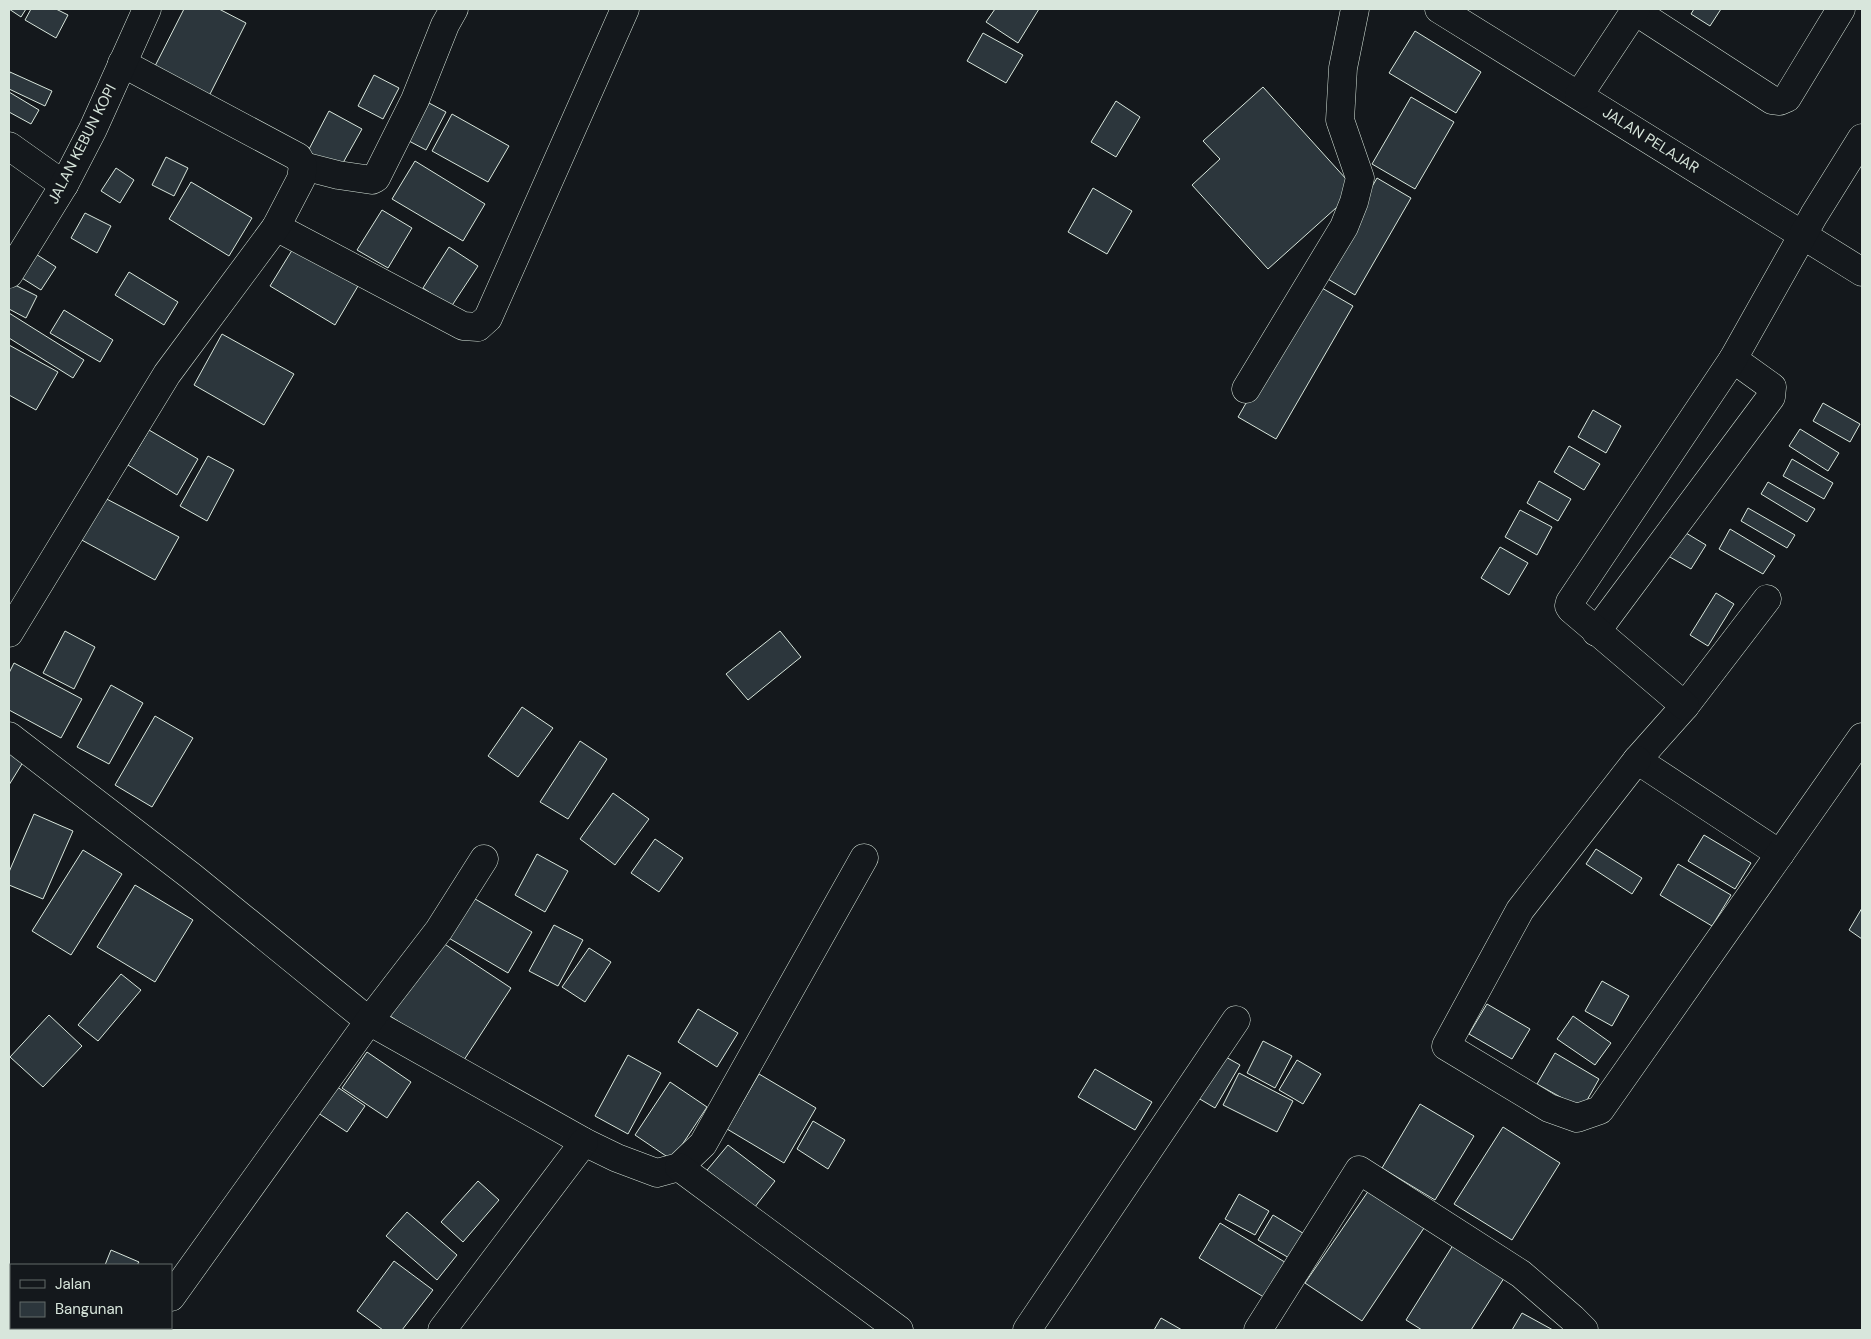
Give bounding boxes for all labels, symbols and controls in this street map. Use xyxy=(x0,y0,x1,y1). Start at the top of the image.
street label: JALAN KEBUN KOPI xyxy=(43,81,121,207)
street label: JALAN PELAJAR xyxy=(1599,102,1703,178)
legend xyxy=(10,1264,172,1329)
text: Jalan xyxy=(55,1274,91,1294)
text: Bangunan xyxy=(55,1299,123,1319)

